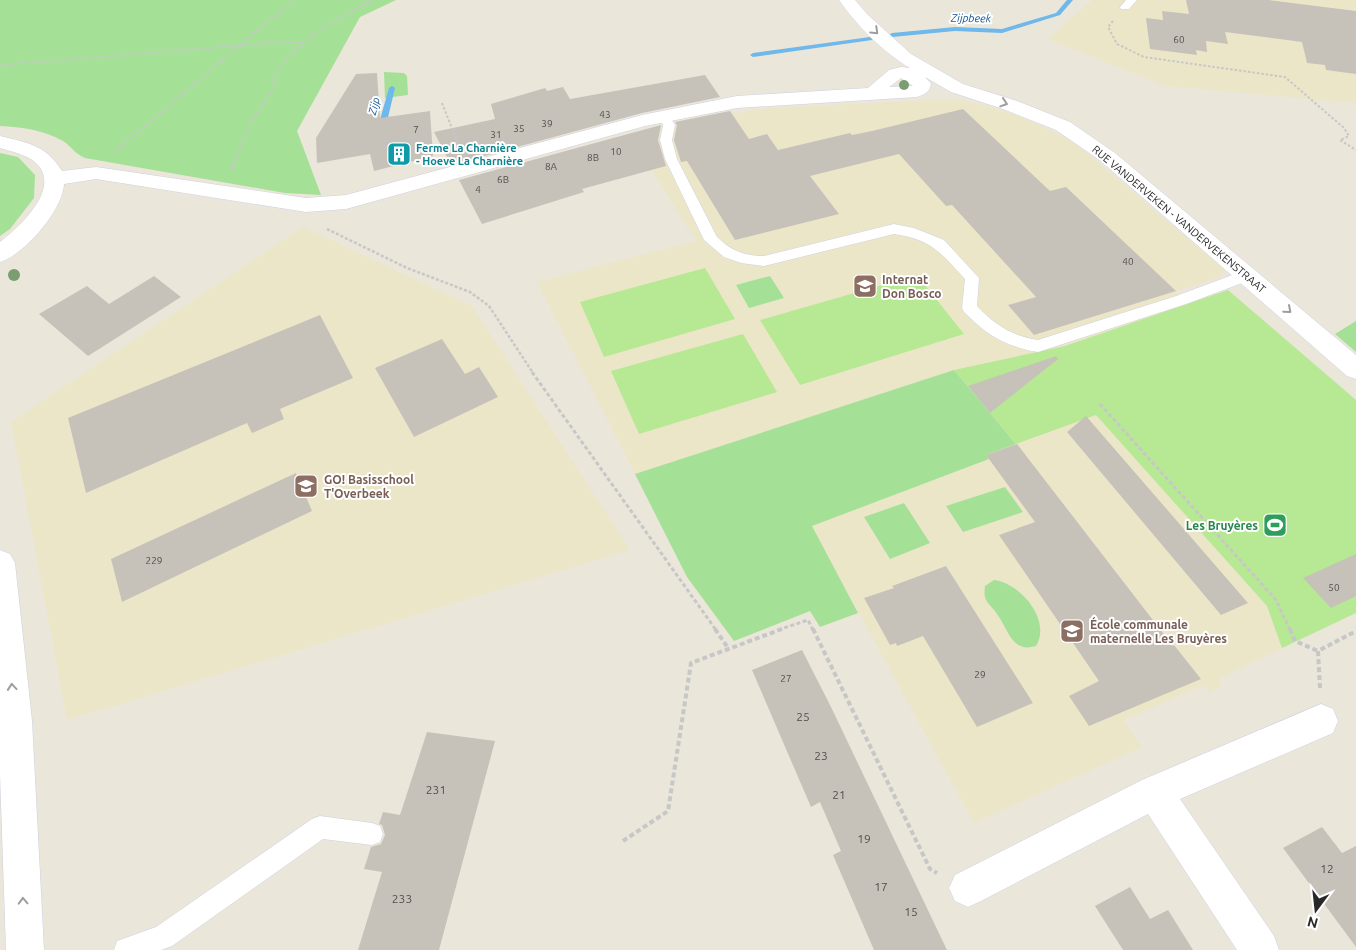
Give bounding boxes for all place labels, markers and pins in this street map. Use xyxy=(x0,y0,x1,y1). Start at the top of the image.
building icon: Ferme La Charnière - Hoeve La Charnière xyxy=(386,141,412,167)
place label: Ferme La Charnière - Hoeve La Charnière xyxy=(416,142,523,167)
school or university icon: Internat Don Bosco xyxy=(852,273,878,299)
place label: Internat Don Bosco xyxy=(882,273,942,300)
school or university icon: GO! Basisschool T'Overbeek xyxy=(293,473,319,499)
place label: GO! Basisschool T'Overbeek xyxy=(324,473,414,500)
sports icon: Les Bruyères xyxy=(1262,512,1288,538)
place label: Les Bruyères xyxy=(1186,519,1258,532)
place label: École communale maternelle Les Bruyères xyxy=(1090,616,1227,645)
school or university icon: École communale maternelle Les Bruyères xyxy=(1059,618,1085,644)

